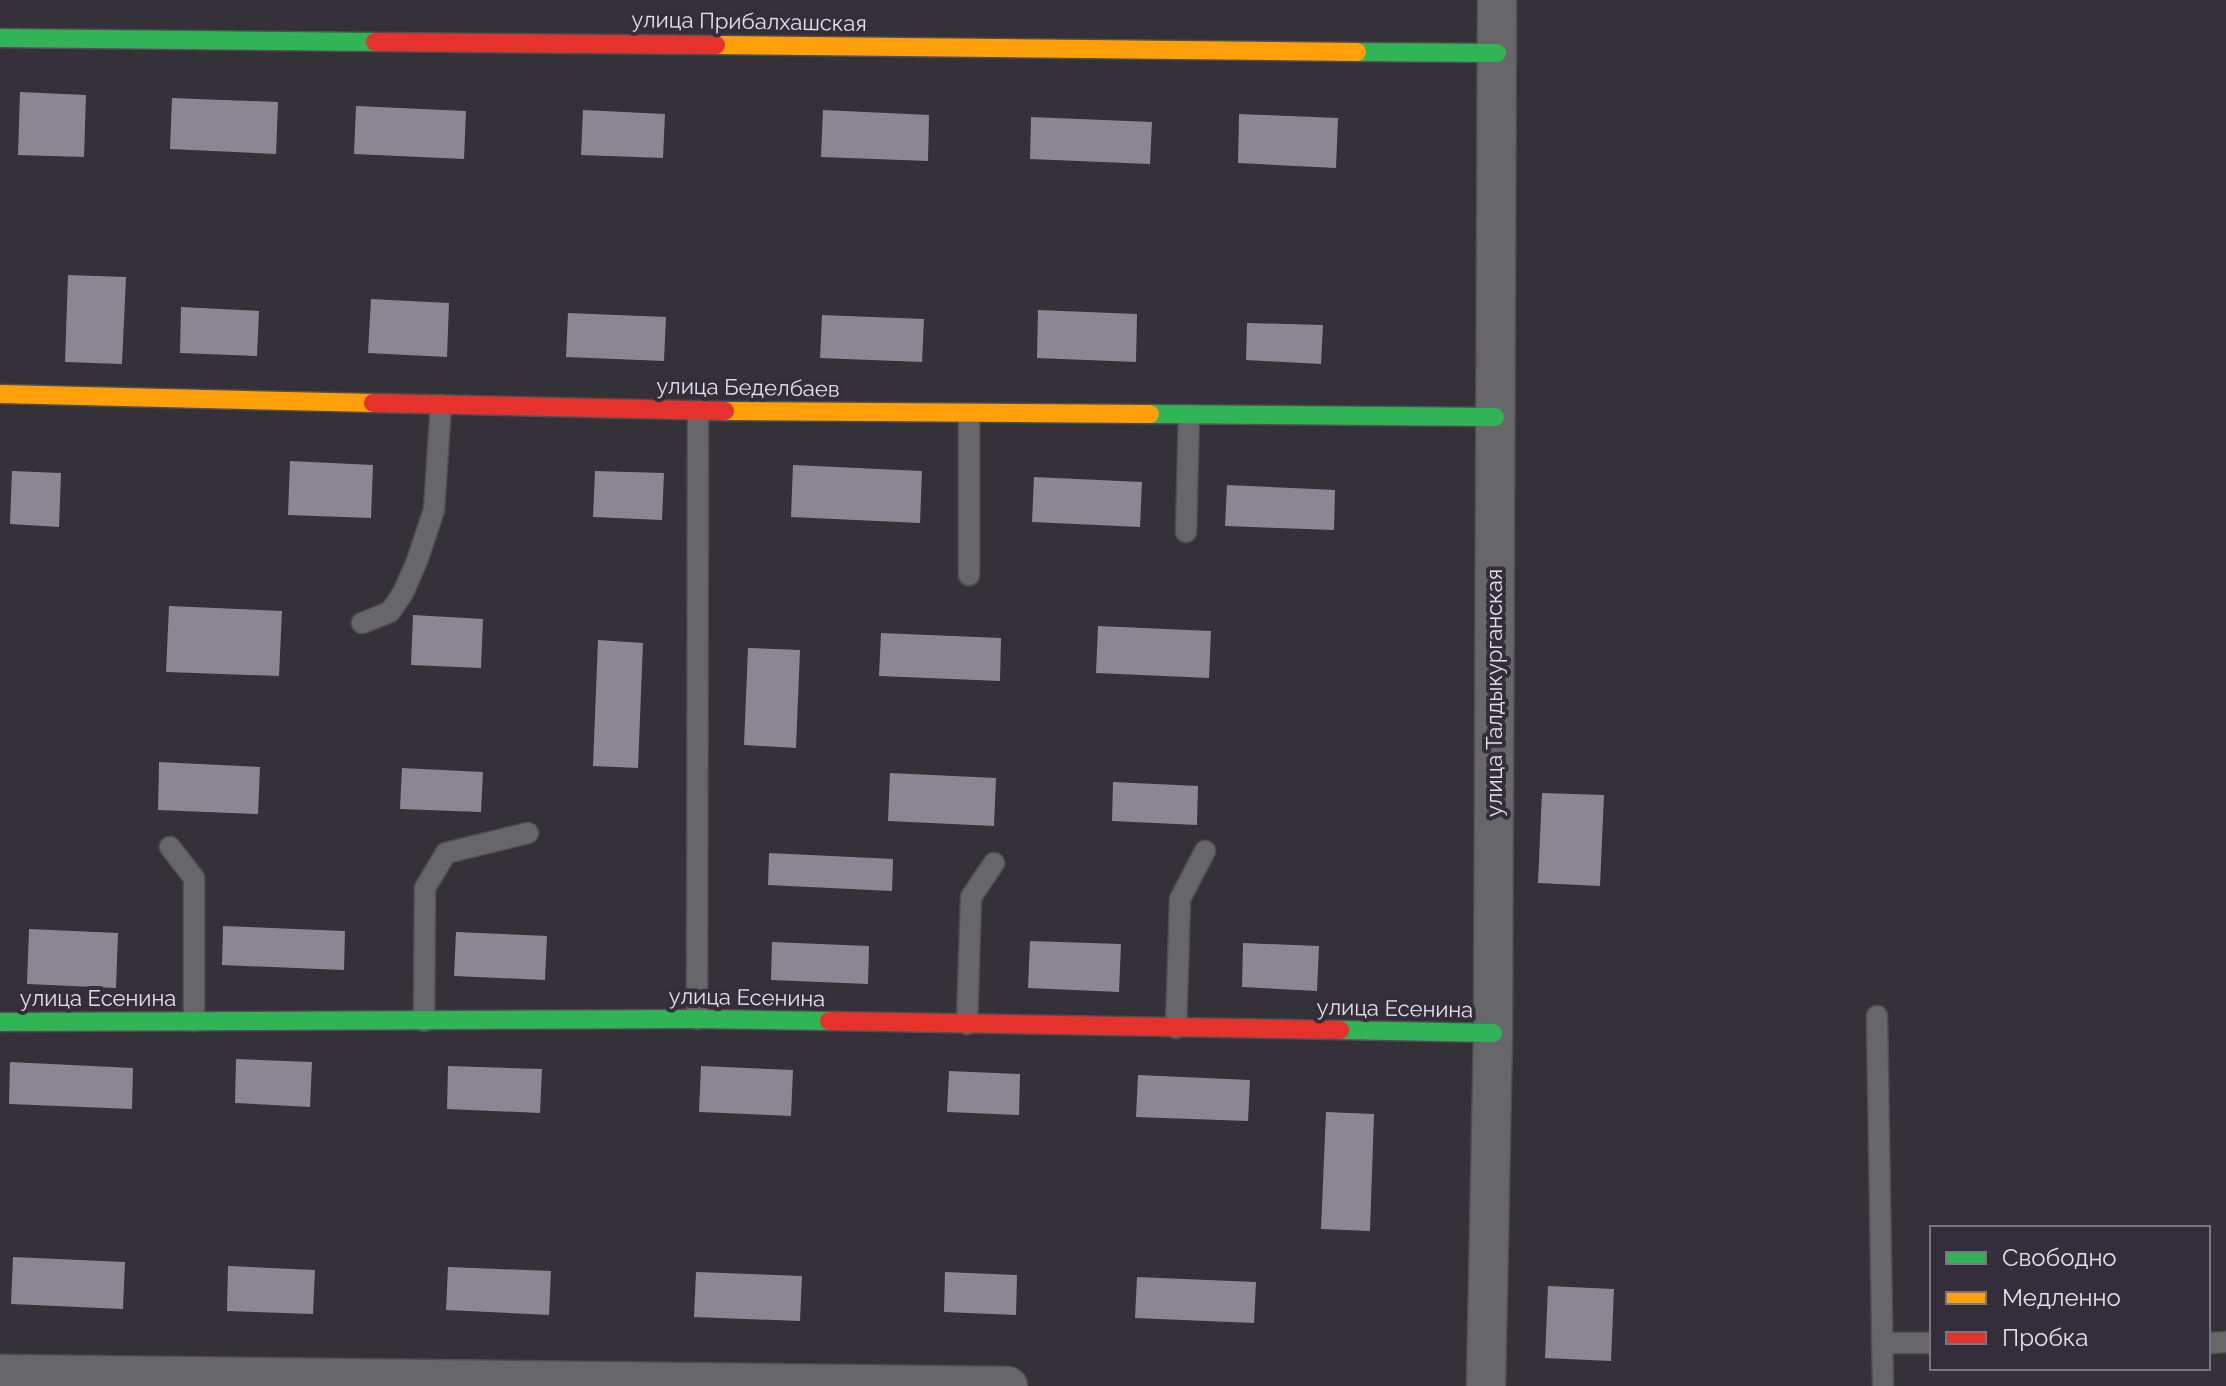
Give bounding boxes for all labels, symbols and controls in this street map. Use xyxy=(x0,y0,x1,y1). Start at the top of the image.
street label: улица Прибалхашская xyxy=(631,6,867,36)
street label: улица Беделбаев xyxy=(656,372,840,402)
street label: улица Талдыкурганская xyxy=(1481,569,1507,817)
street label: улица Есенина xyxy=(669,983,825,1011)
street label: улица Есенина xyxy=(20,985,176,1011)
street label: улица Есенина xyxy=(1317,994,1473,1022)
legend xyxy=(1930,1226,2210,1370)
text: Свободно xyxy=(2002,1243,2117,1272)
text: Медленно xyxy=(2002,1283,2121,1312)
text: Пробка xyxy=(2002,1323,2088,1352)

